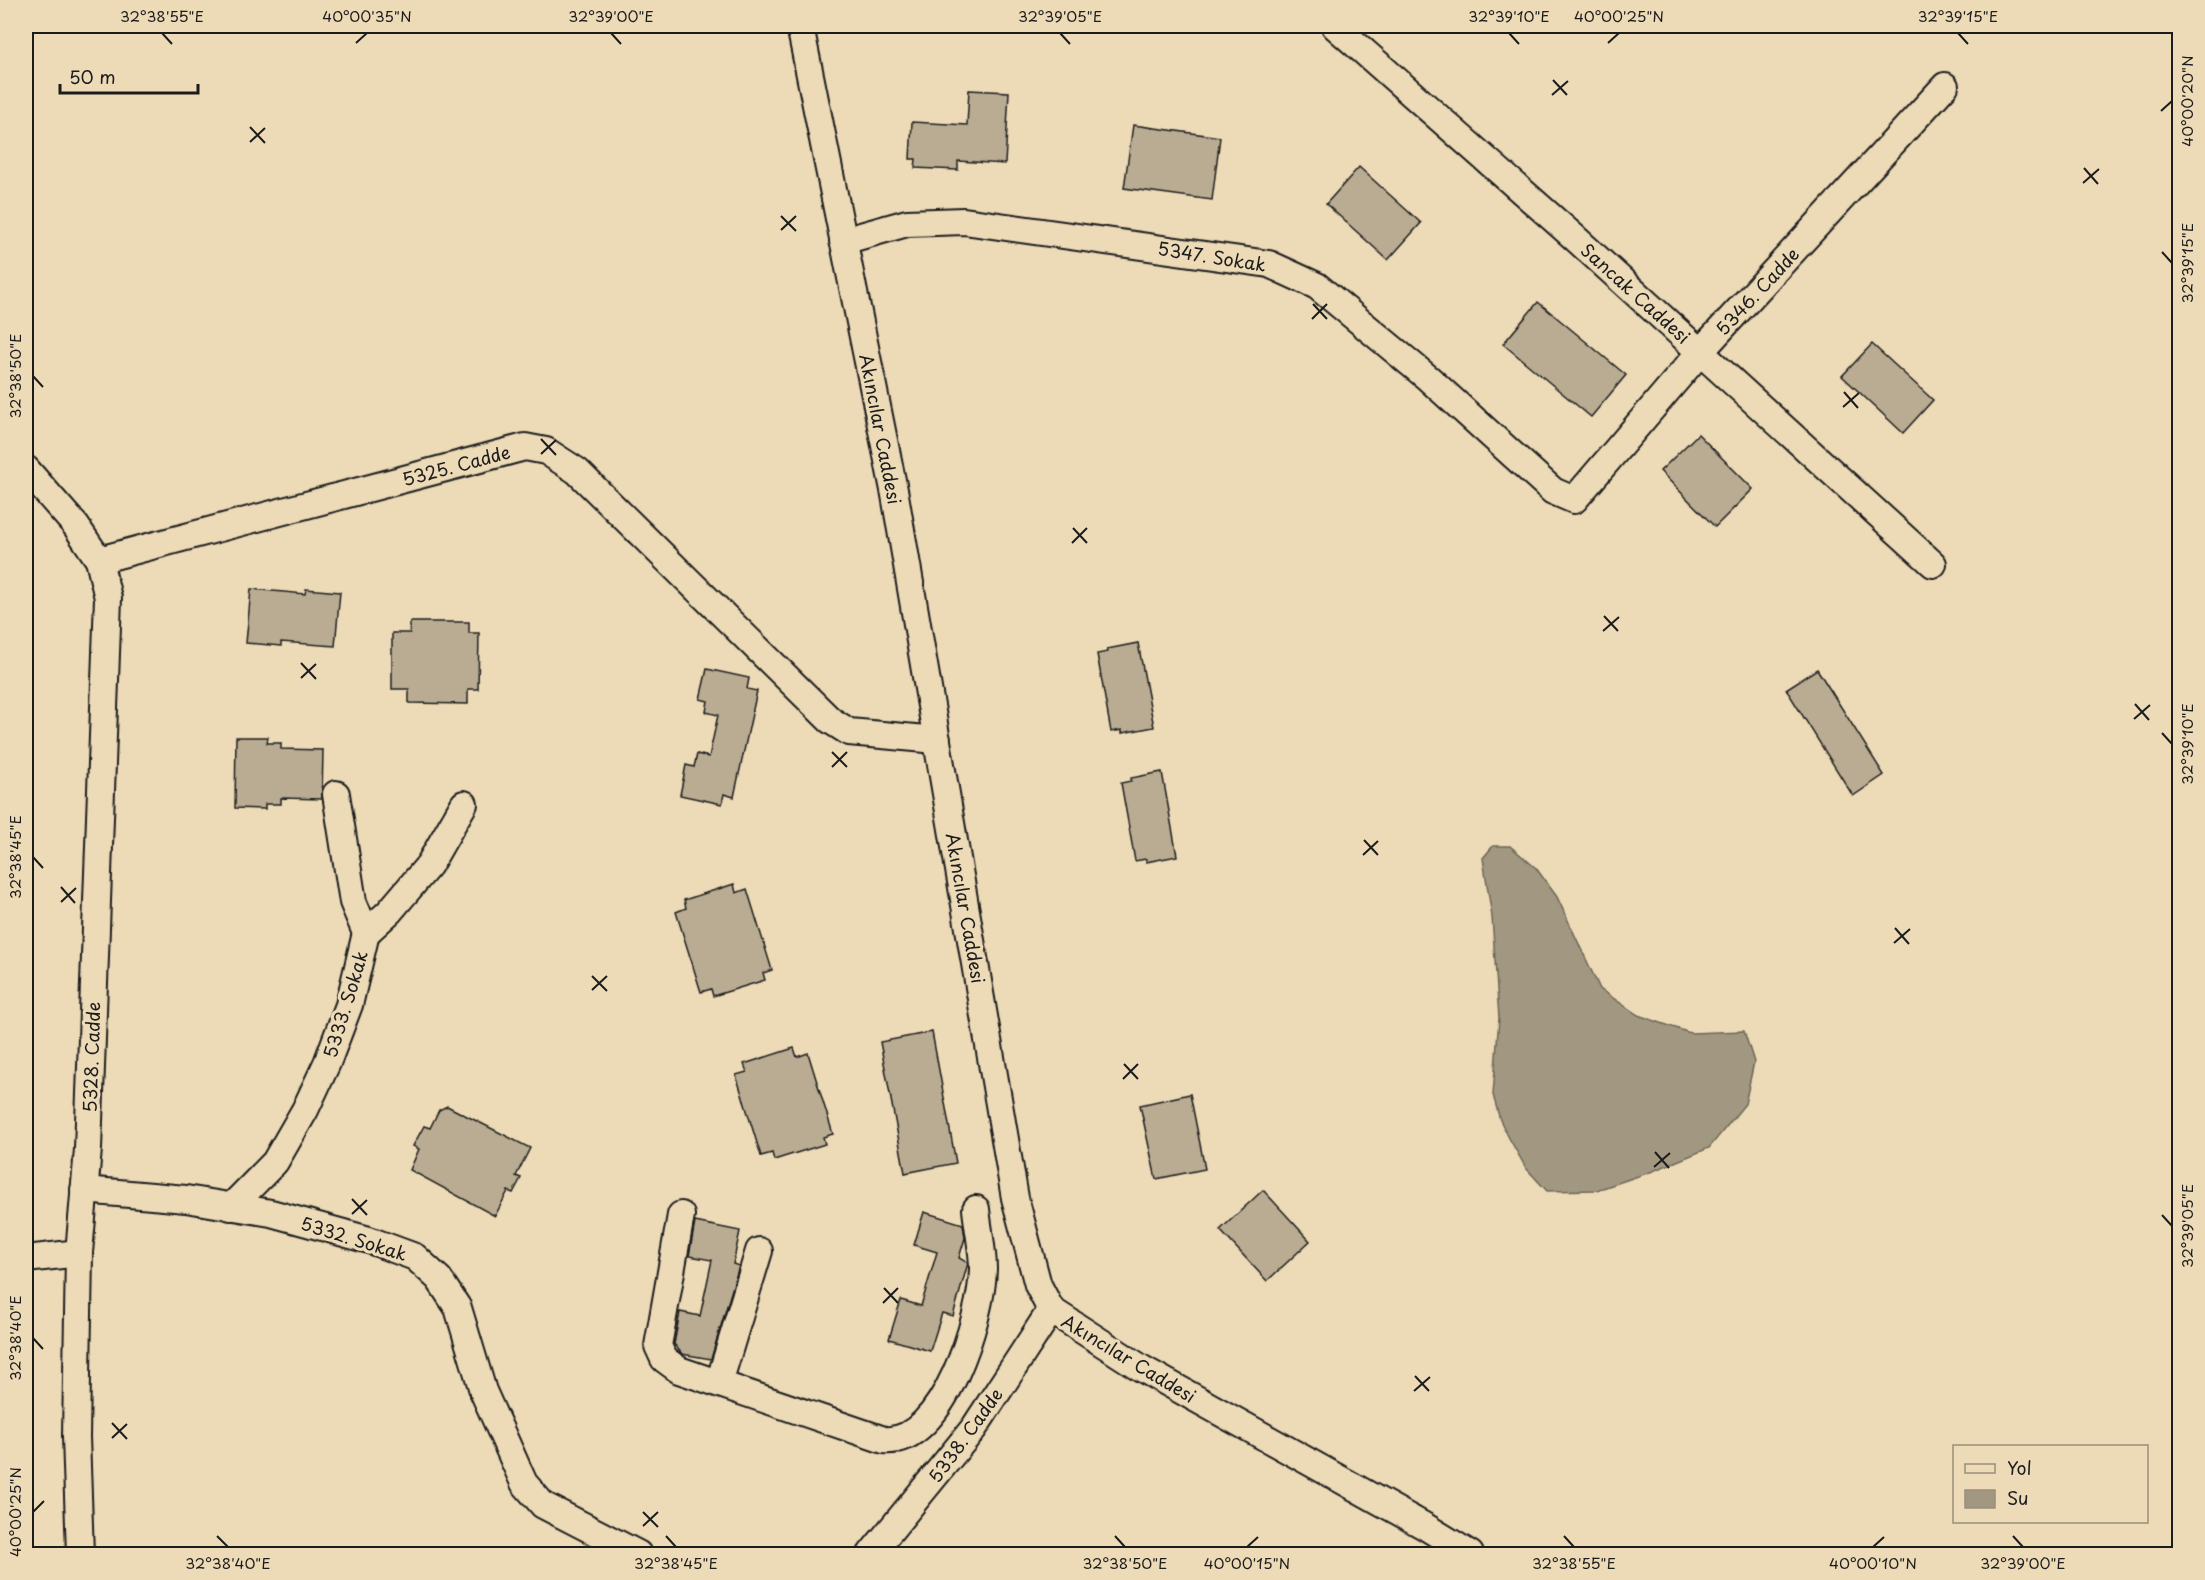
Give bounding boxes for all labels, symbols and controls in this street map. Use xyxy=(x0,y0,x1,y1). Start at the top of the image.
text: 32°38'55"E xyxy=(120,4,204,27)
text: 40°00'35"N xyxy=(322,4,412,27)
text: 32°39'00"E xyxy=(568,4,654,27)
text: 32°39'05"E xyxy=(1018,4,1102,27)
text: 32°39'10"E xyxy=(1468,4,1550,27)
text: 40°00'25"N xyxy=(1574,4,1664,27)
text: 32°39'15"E xyxy=(1918,4,1998,27)
text: 40°00'20"N xyxy=(2175,55,2198,147)
scale bar xyxy=(60,57,198,95)
text: 50 m xyxy=(69,63,116,90)
text: 32°39'15"E xyxy=(2175,223,2198,303)
street label: 5347. Sokak xyxy=(1156,234,1268,278)
street label: Sancak Caddesi xyxy=(1575,236,1697,350)
street label: 5346. Cadde xyxy=(1709,241,1805,341)
text: 32°38'50"E xyxy=(3,333,26,419)
street label: Akıncılar Caddesi xyxy=(853,352,909,506)
street label: 5325. Cadde xyxy=(399,438,513,492)
text: 32°39'10"E xyxy=(2175,703,2198,785)
text: 32°38'45"E xyxy=(3,815,26,899)
street label: Akıncılar Caddesi xyxy=(939,831,993,985)
street label: 5333. Sokak xyxy=(316,947,374,1061)
street label: 5328. Cadde xyxy=(76,1001,106,1113)
text: 32°39'05"E xyxy=(2175,1184,2198,1268)
street label: 5332. Sokak xyxy=(297,1209,411,1267)
text: 32°38'40"E xyxy=(3,1295,26,1381)
street label: Akıncılar Caddesi xyxy=(1057,1307,1201,1409)
street label: 5338. Cadde xyxy=(921,1382,1009,1488)
legend xyxy=(1953,1445,2148,1523)
text: Yol xyxy=(2007,1454,2032,1481)
text: 40°00'25"N xyxy=(3,1467,26,1557)
text: Su xyxy=(2007,1484,2028,1511)
text: 32°38'40"E xyxy=(185,1551,271,1574)
text: 32°38'45"E xyxy=(634,1551,718,1574)
text: 32°38'50"E xyxy=(1082,1551,1168,1574)
text: 40°00'15"N xyxy=(1204,1551,1290,1574)
text: 32°38'55"E xyxy=(1532,1551,1616,1574)
text: 40°00'10"N xyxy=(1829,1551,1917,1574)
text: 32°39'00"E xyxy=(1980,1551,2066,1574)

